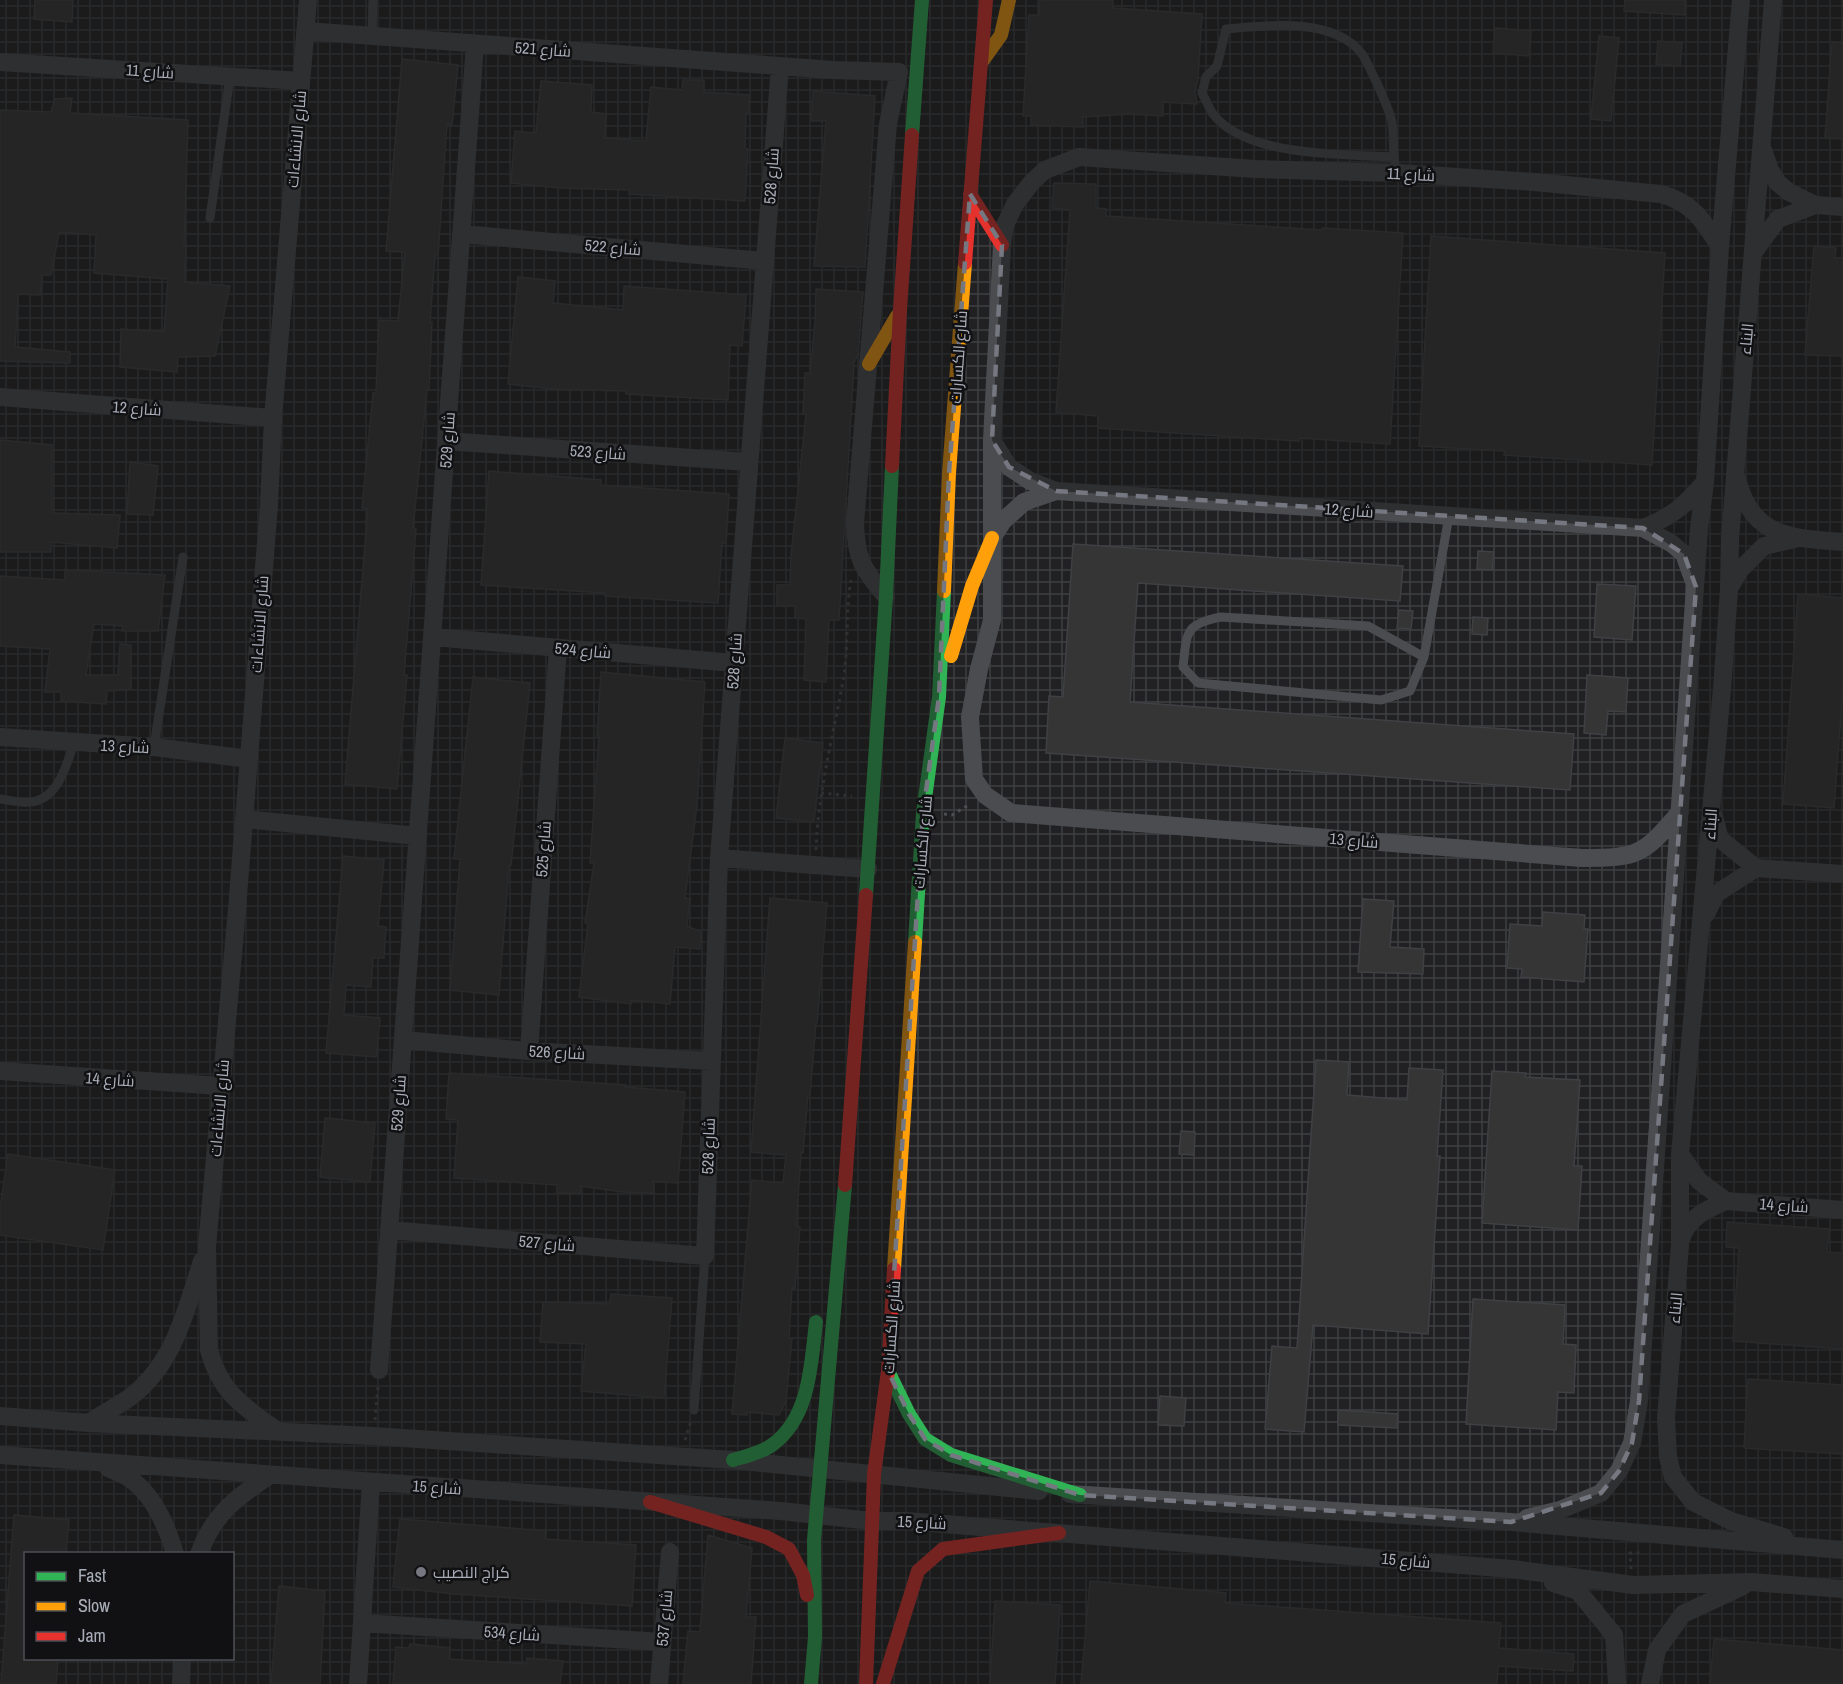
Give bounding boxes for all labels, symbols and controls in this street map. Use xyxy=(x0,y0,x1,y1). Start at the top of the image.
street label: شارع 521 xyxy=(514,36,572,63)
street label: شارع 11 xyxy=(125,58,175,85)
street label: شارع الانشاءات xyxy=(281,89,312,189)
street label: شارع 528 xyxy=(758,147,785,205)
street label: شارع 11 xyxy=(1386,162,1436,187)
street label: شارع 522 xyxy=(584,234,642,261)
street label: شارع الكسارات xyxy=(944,310,973,404)
street label: البناء xyxy=(1734,322,1758,356)
street label: شارع 12 xyxy=(112,395,162,422)
street label: شارع 529 xyxy=(434,411,461,469)
street label: شارع 523 xyxy=(569,439,627,466)
street label: شارع 12 xyxy=(1324,497,1374,524)
street label: شارع الانشاءات xyxy=(245,575,274,674)
street label: شارع 528 xyxy=(721,632,748,690)
street label: شارع 524 xyxy=(554,637,612,664)
street label: شارع 13 xyxy=(100,734,150,759)
street label: شارع الكسارات xyxy=(907,794,938,890)
street label: البناء xyxy=(1698,807,1722,841)
street label: شارع 525 xyxy=(530,820,557,878)
street label: شارع 13 xyxy=(1328,827,1379,854)
street label: شارع 526 xyxy=(528,1040,586,1065)
street label: شارع الانشاءات xyxy=(204,1058,235,1158)
street label: شارع 14 xyxy=(85,1066,135,1093)
street label: شارع 529 xyxy=(385,1074,412,1132)
street label: شارع 528 xyxy=(696,1117,721,1175)
street label: شارع 14 xyxy=(1759,1192,1809,1219)
street label: شارع 527 xyxy=(518,1230,576,1257)
street label: شارع الكسارات xyxy=(877,1280,906,1374)
street label: البناء xyxy=(1663,1291,1687,1325)
street label: شارع 15 xyxy=(412,1474,462,1501)
street label: شارع 15 xyxy=(897,1510,947,1535)
street label: شارع 15 xyxy=(1380,1547,1431,1574)
legend xyxy=(24,1552,234,1660)
place label: كراج النصيب xyxy=(433,1561,510,1584)
text: Fast xyxy=(78,1563,106,1588)
marker: كراج النصيب xyxy=(414,1565,428,1579)
street label: شارع 537 xyxy=(651,1589,678,1647)
text: Slow xyxy=(78,1593,110,1618)
street label: شارع 534 xyxy=(483,1620,541,1647)
text: Jam xyxy=(78,1623,106,1648)

